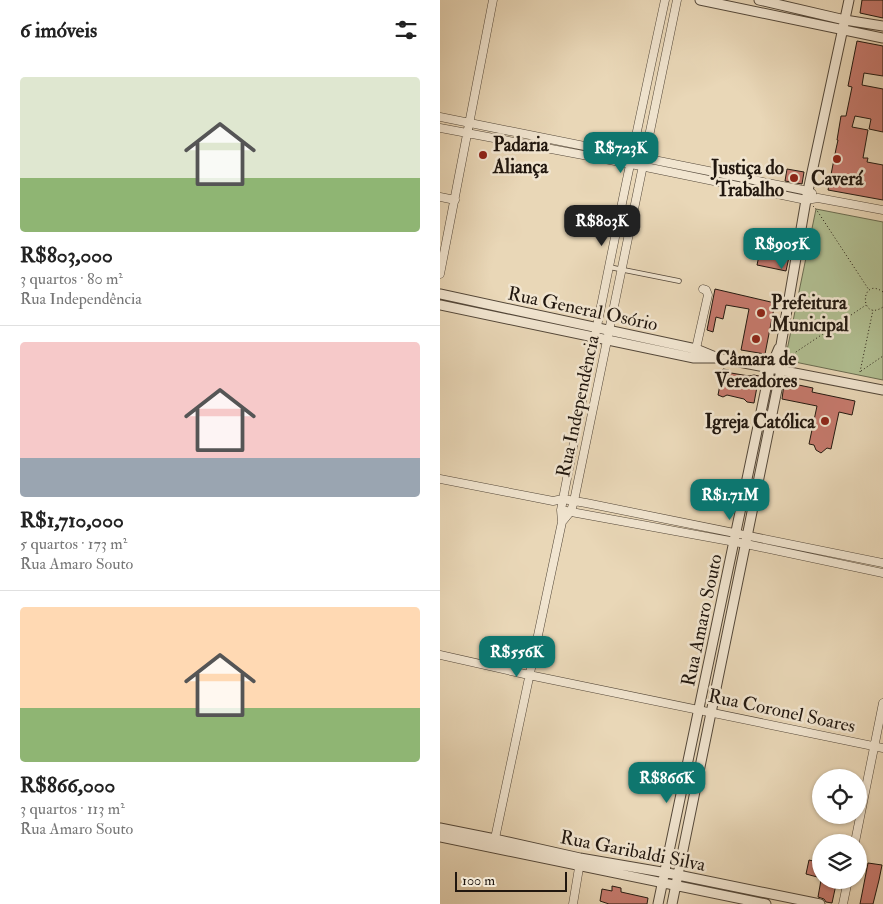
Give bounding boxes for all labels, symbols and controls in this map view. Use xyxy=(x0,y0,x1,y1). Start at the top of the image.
icon: filters xyxy=(392,16,420,44)
text: 6 imóveis xyxy=(20,17,97,44)
icon: home xyxy=(175,109,265,199)
pin: R$723K xyxy=(580,132,662,174)
place label: Padaria Aliança xyxy=(492,133,550,179)
text: R$723K xyxy=(594,138,648,158)
marker: Padaria Aliança xyxy=(477,149,489,161)
marker: Caverá xyxy=(831,153,843,165)
place label: Justiça do Trabalho xyxy=(710,156,784,202)
place label: Caverá xyxy=(811,167,864,191)
marker: Justiça do Trabalho xyxy=(788,172,800,184)
pin: R$803K xyxy=(561,204,643,247)
text: R$803K xyxy=(575,211,629,231)
pin: R$905K xyxy=(741,228,823,270)
text: R$905K xyxy=(754,234,810,254)
text: R$803,000 xyxy=(20,242,113,269)
text: 3 quartos · 80 m² xyxy=(20,269,123,289)
street label: Rua General Osório xyxy=(506,281,660,337)
text: Rua Independência xyxy=(20,289,142,309)
place label: Prefeitura Municipal xyxy=(770,291,849,338)
marker: Prefeitura Municipal xyxy=(755,307,767,319)
street label: Rua Independência xyxy=(551,333,606,480)
marker: Câmara de Vereadores xyxy=(750,333,762,345)
place label: Câmara de Vereadores xyxy=(714,347,798,393)
icon: home xyxy=(175,375,265,465)
place label: Igreja Católica xyxy=(705,410,816,435)
marker: Igreja Católica xyxy=(819,415,831,427)
pin: R$1.71M xyxy=(684,478,776,521)
text: R$1.71M xyxy=(701,485,759,505)
text: R$1,710,000 xyxy=(20,507,124,534)
text: 5 quartos · 173 m² xyxy=(20,534,127,554)
street label: Rua Amaro Souto xyxy=(676,552,728,689)
text: Rua Amaro Souto xyxy=(20,554,133,574)
pin: R$556K xyxy=(476,636,558,678)
icon: home xyxy=(175,640,265,730)
text: R$556K xyxy=(490,642,544,662)
street label: Rua Coronel Soares xyxy=(706,684,858,738)
pin: R$866K xyxy=(626,762,708,804)
text: R$866K xyxy=(639,768,695,788)
map controls xyxy=(812,769,867,889)
button: locate xyxy=(812,769,867,824)
text: R$866,000 xyxy=(20,772,115,799)
text: 3 quartos · 113 m² xyxy=(20,799,125,819)
text: Rua Amaro Souto xyxy=(20,819,133,839)
street label: Rua Garibaldi Silva xyxy=(558,825,708,877)
button: layers xyxy=(812,834,867,889)
scale bar xyxy=(455,869,568,892)
text: 100 m xyxy=(462,872,495,889)

